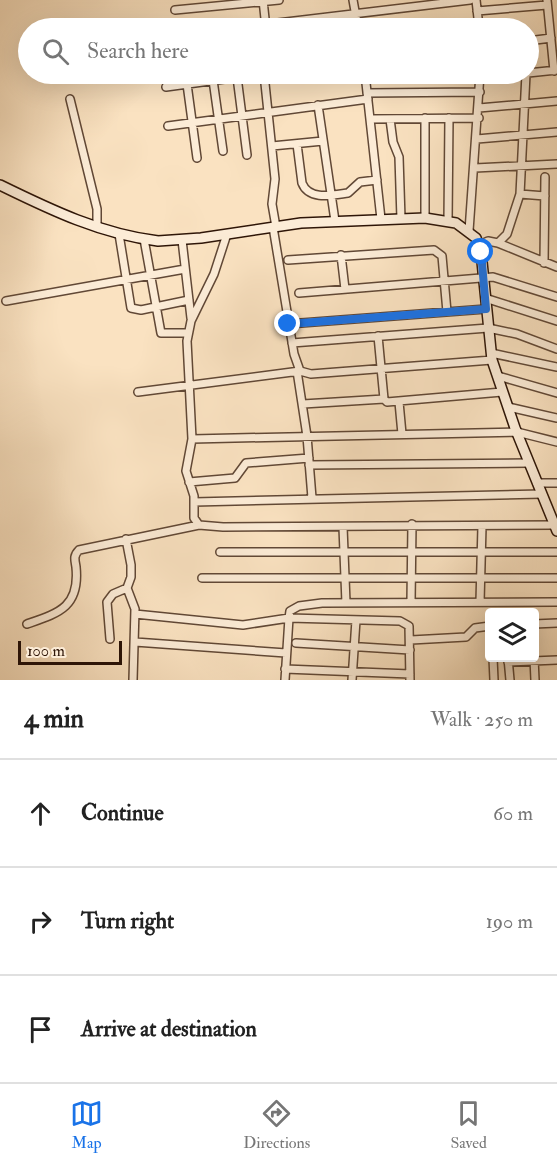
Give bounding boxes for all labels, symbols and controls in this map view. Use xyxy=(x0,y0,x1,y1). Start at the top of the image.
search box xyxy=(18,18,539,84)
icon: search xyxy=(39,35,72,68)
text: Search here xyxy=(87,37,189,65)
route start xyxy=(467,238,493,264)
route end xyxy=(274,310,300,336)
map controls xyxy=(485,608,539,662)
button: layers xyxy=(485,608,539,662)
scale bar xyxy=(18,638,122,666)
text: 100 m xyxy=(27,641,65,661)
text: 4 min xyxy=(24,703,84,735)
text: Walk · 250 m xyxy=(430,707,533,732)
icon: ahead xyxy=(24,797,57,830)
text: Continue xyxy=(81,799,164,827)
text: 60 m xyxy=(493,801,533,826)
icon: right xyxy=(24,905,57,938)
text: Turn right xyxy=(81,907,174,935)
text: 190 m xyxy=(486,909,533,934)
icon: arrive xyxy=(24,1013,57,1046)
text: Arrive at destination xyxy=(81,1015,257,1043)
tab: Map xyxy=(70,1097,103,1153)
tab: Directions xyxy=(243,1097,310,1153)
tab: Saved xyxy=(450,1097,487,1153)

